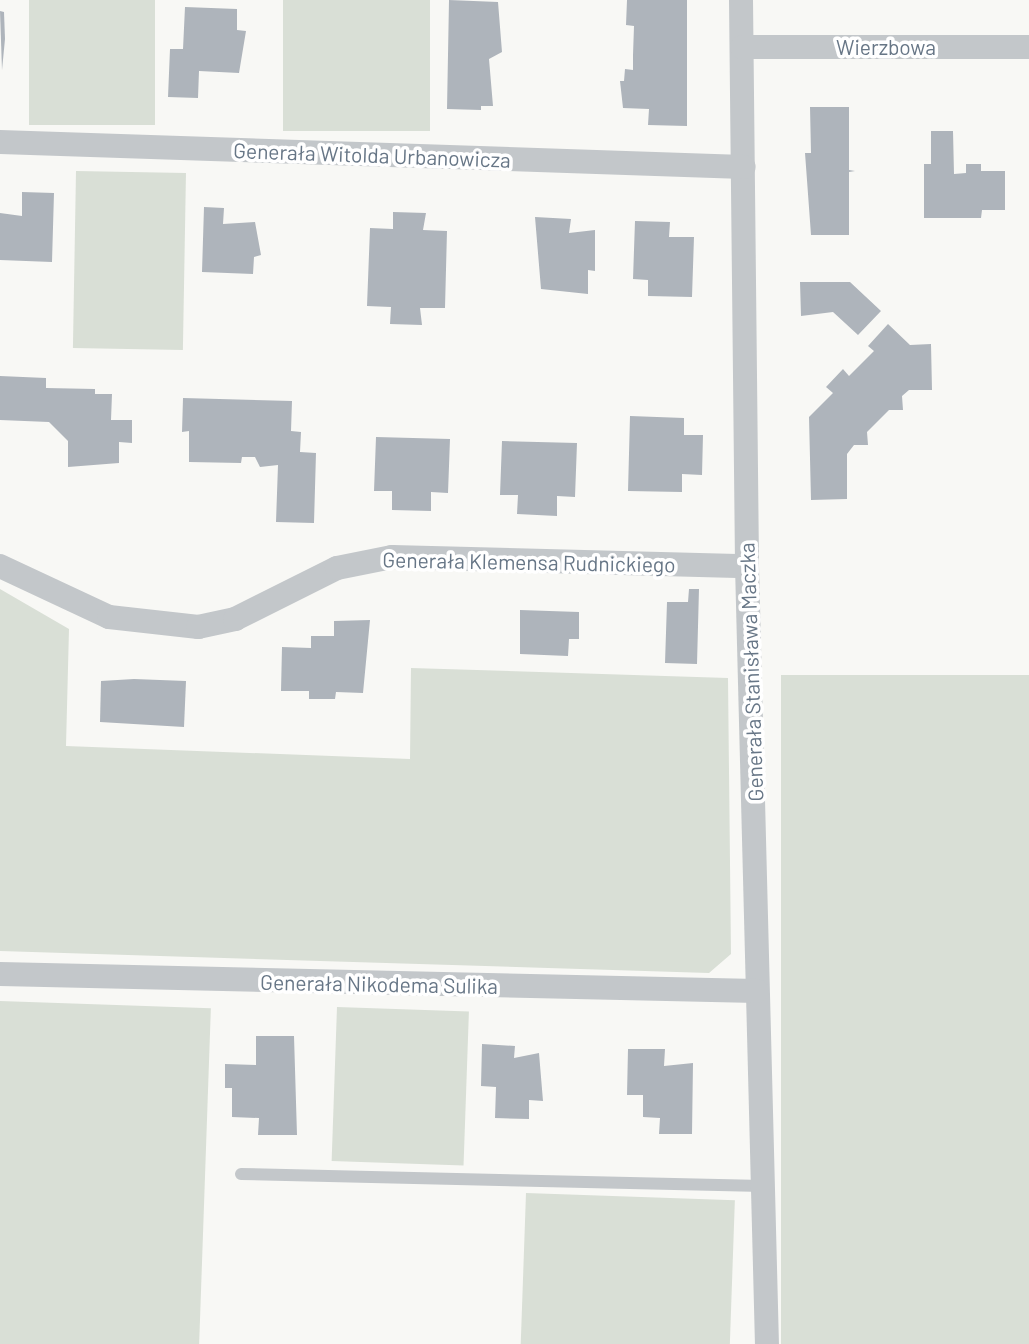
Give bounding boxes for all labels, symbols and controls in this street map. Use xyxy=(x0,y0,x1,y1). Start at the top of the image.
street label: Wierzbowa xyxy=(836,34,936,60)
street label: Generała Witolda Urbanowicza xyxy=(233,138,511,172)
street label: Generała Stanisława Maczka xyxy=(734,542,768,802)
street label: Generała Klemensa Rudnickiego xyxy=(382,547,676,577)
street label: Generała Nikodema Sulika xyxy=(260,969,498,999)

